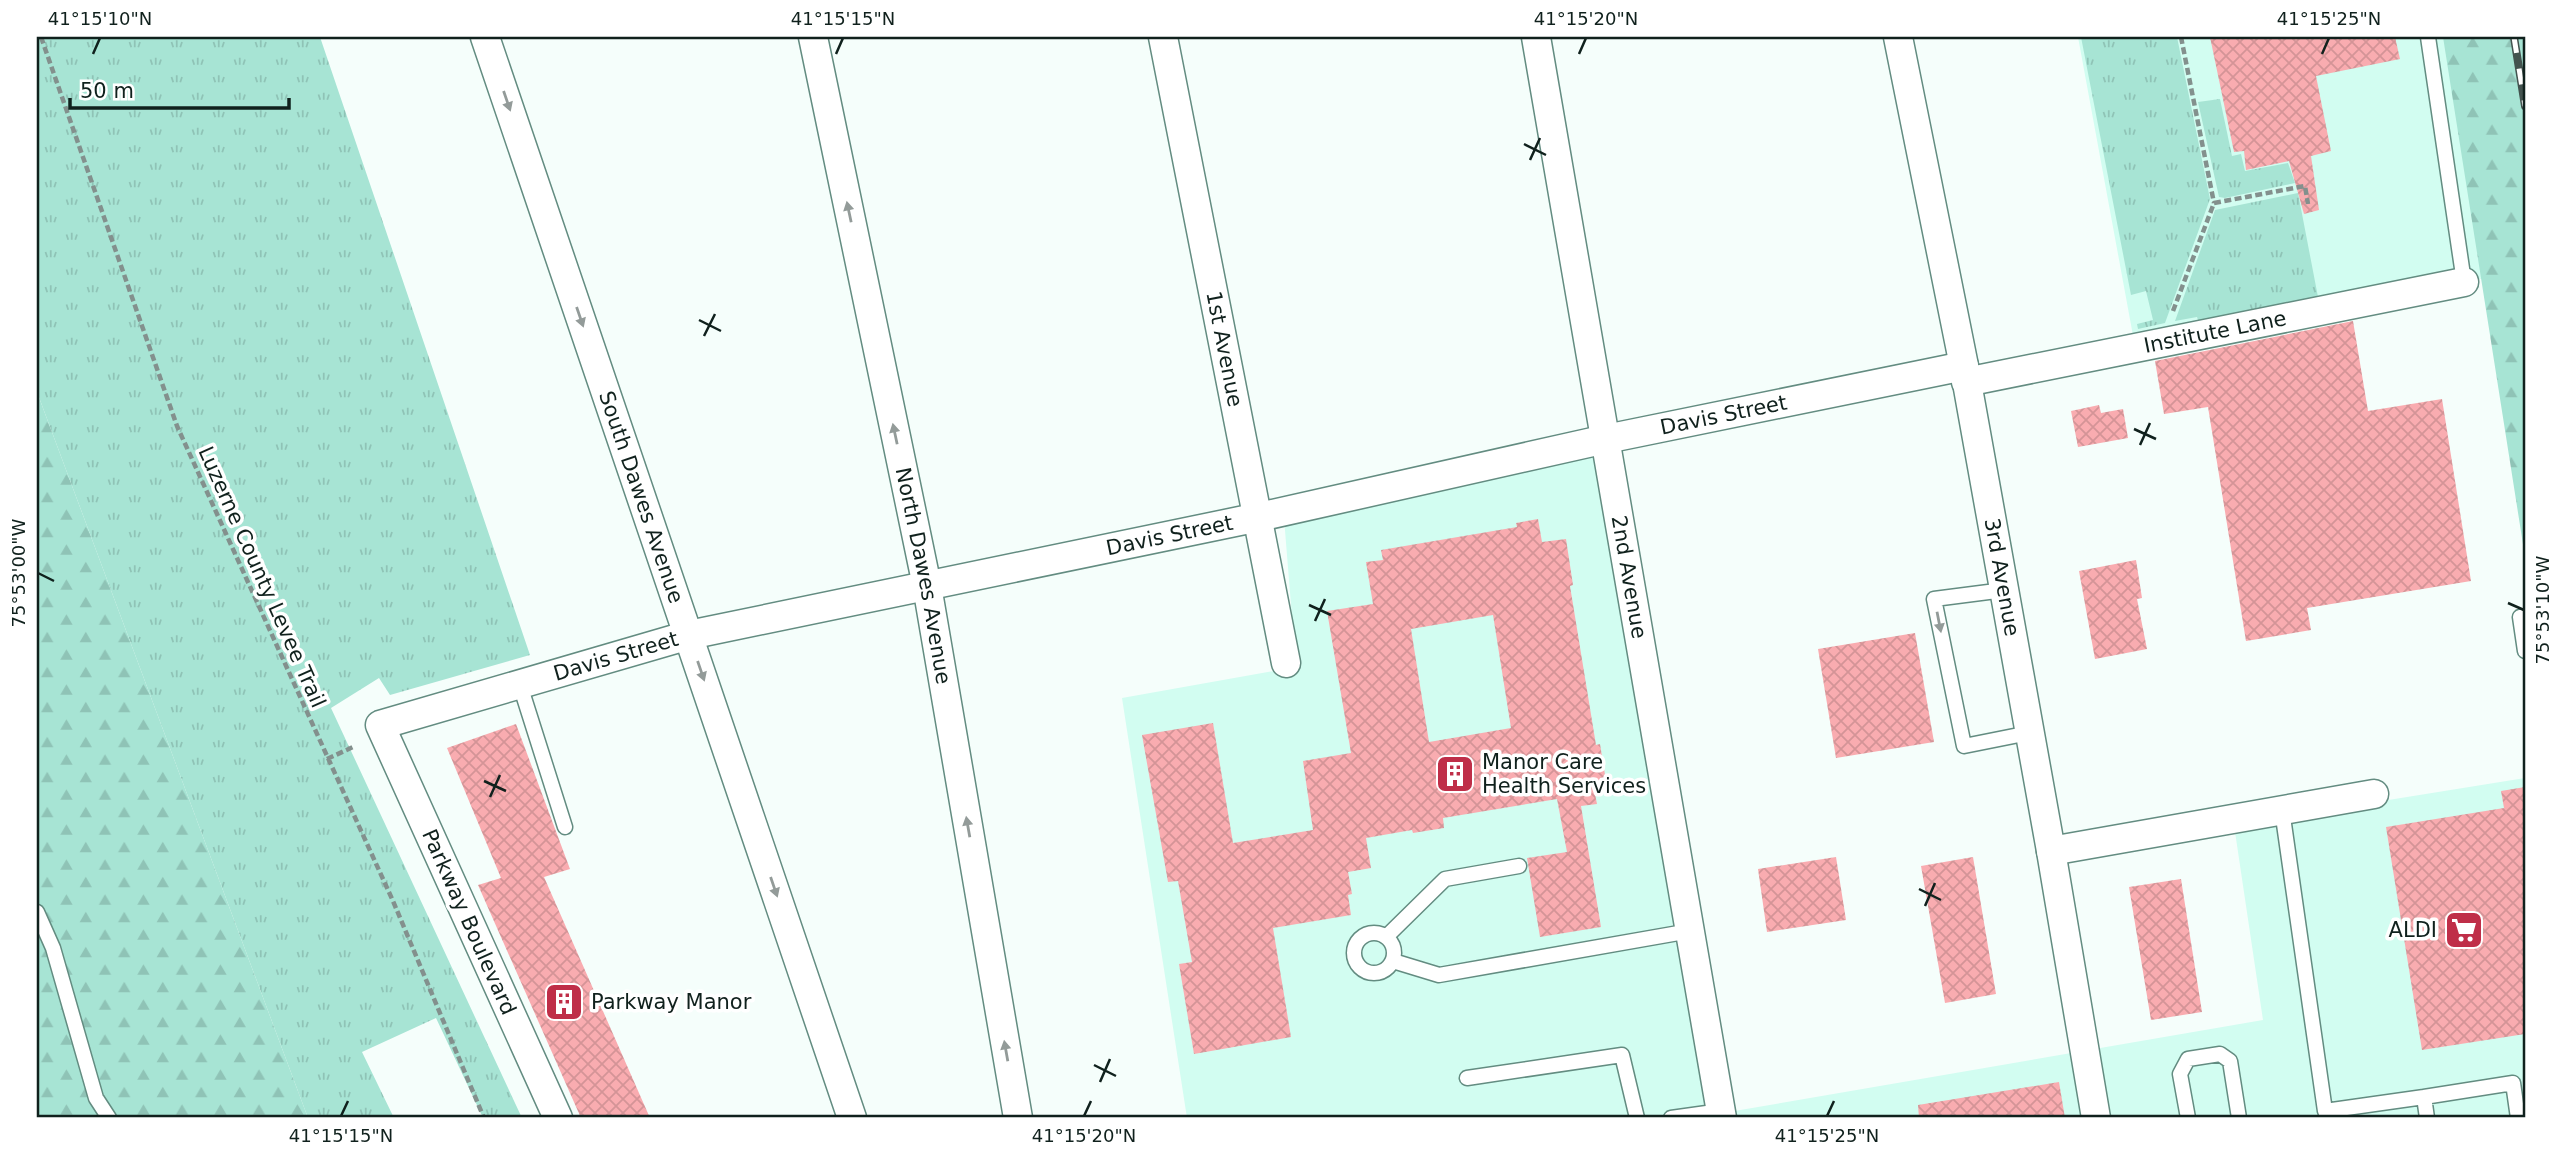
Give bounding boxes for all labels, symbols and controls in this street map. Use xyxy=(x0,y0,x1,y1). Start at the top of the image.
text: 41°15'10"N xyxy=(48,8,152,29)
text: 41°15'15"N xyxy=(791,8,895,29)
text: 41°15'20"N xyxy=(1534,8,1638,29)
text: 41°15'25"N xyxy=(2277,8,2381,29)
scale bar xyxy=(70,66,289,110)
text: 50 m xyxy=(80,79,134,103)
one-way arrow xyxy=(502,91,513,112)
one-way arrow xyxy=(844,201,855,223)
street label: 1st Avenue xyxy=(1201,289,1247,409)
one-way arrow xyxy=(575,306,586,327)
street label: Institute Lane xyxy=(2142,306,2288,358)
street label: South Dawes Avenue xyxy=(594,388,688,606)
street label: Davis Street xyxy=(1658,390,1789,440)
one-way arrow xyxy=(890,423,901,445)
street label: Luzerne County Levee Trail xyxy=(193,443,331,711)
street label: North Dawes Avenue xyxy=(891,465,956,686)
street label: Davis Street xyxy=(1104,511,1235,560)
street label: 2nd Avenue xyxy=(1607,514,1651,641)
street label: 3rd Avenue xyxy=(1979,516,2024,638)
text: 75°53'00"W xyxy=(8,518,29,627)
text: 75°53'10"W xyxy=(2532,555,2553,664)
one-way arrow xyxy=(1934,611,1945,633)
street label: Davis Street xyxy=(551,627,681,686)
one-way arrow xyxy=(696,661,707,682)
place label: Manor Care Health Services xyxy=(1482,750,1646,798)
building icon: Manor Care Health Services xyxy=(1434,753,1476,795)
one-way arrow xyxy=(962,816,973,838)
street label: Parkway Boulevard xyxy=(417,825,521,1019)
one-way arrow xyxy=(769,876,780,897)
supermarket icon: ALDI xyxy=(2443,909,2485,951)
place label: ALDI xyxy=(2389,918,2437,942)
building icon: Parkway Manor xyxy=(543,981,585,1023)
place label: Parkway Manor xyxy=(591,990,752,1014)
one-way arrow xyxy=(1001,1040,1012,1062)
text: 41°15'15"N xyxy=(289,1125,393,1146)
text: 41°15'20"N xyxy=(1032,1125,1136,1146)
text: 41°15'25"N xyxy=(1775,1125,1879,1146)

